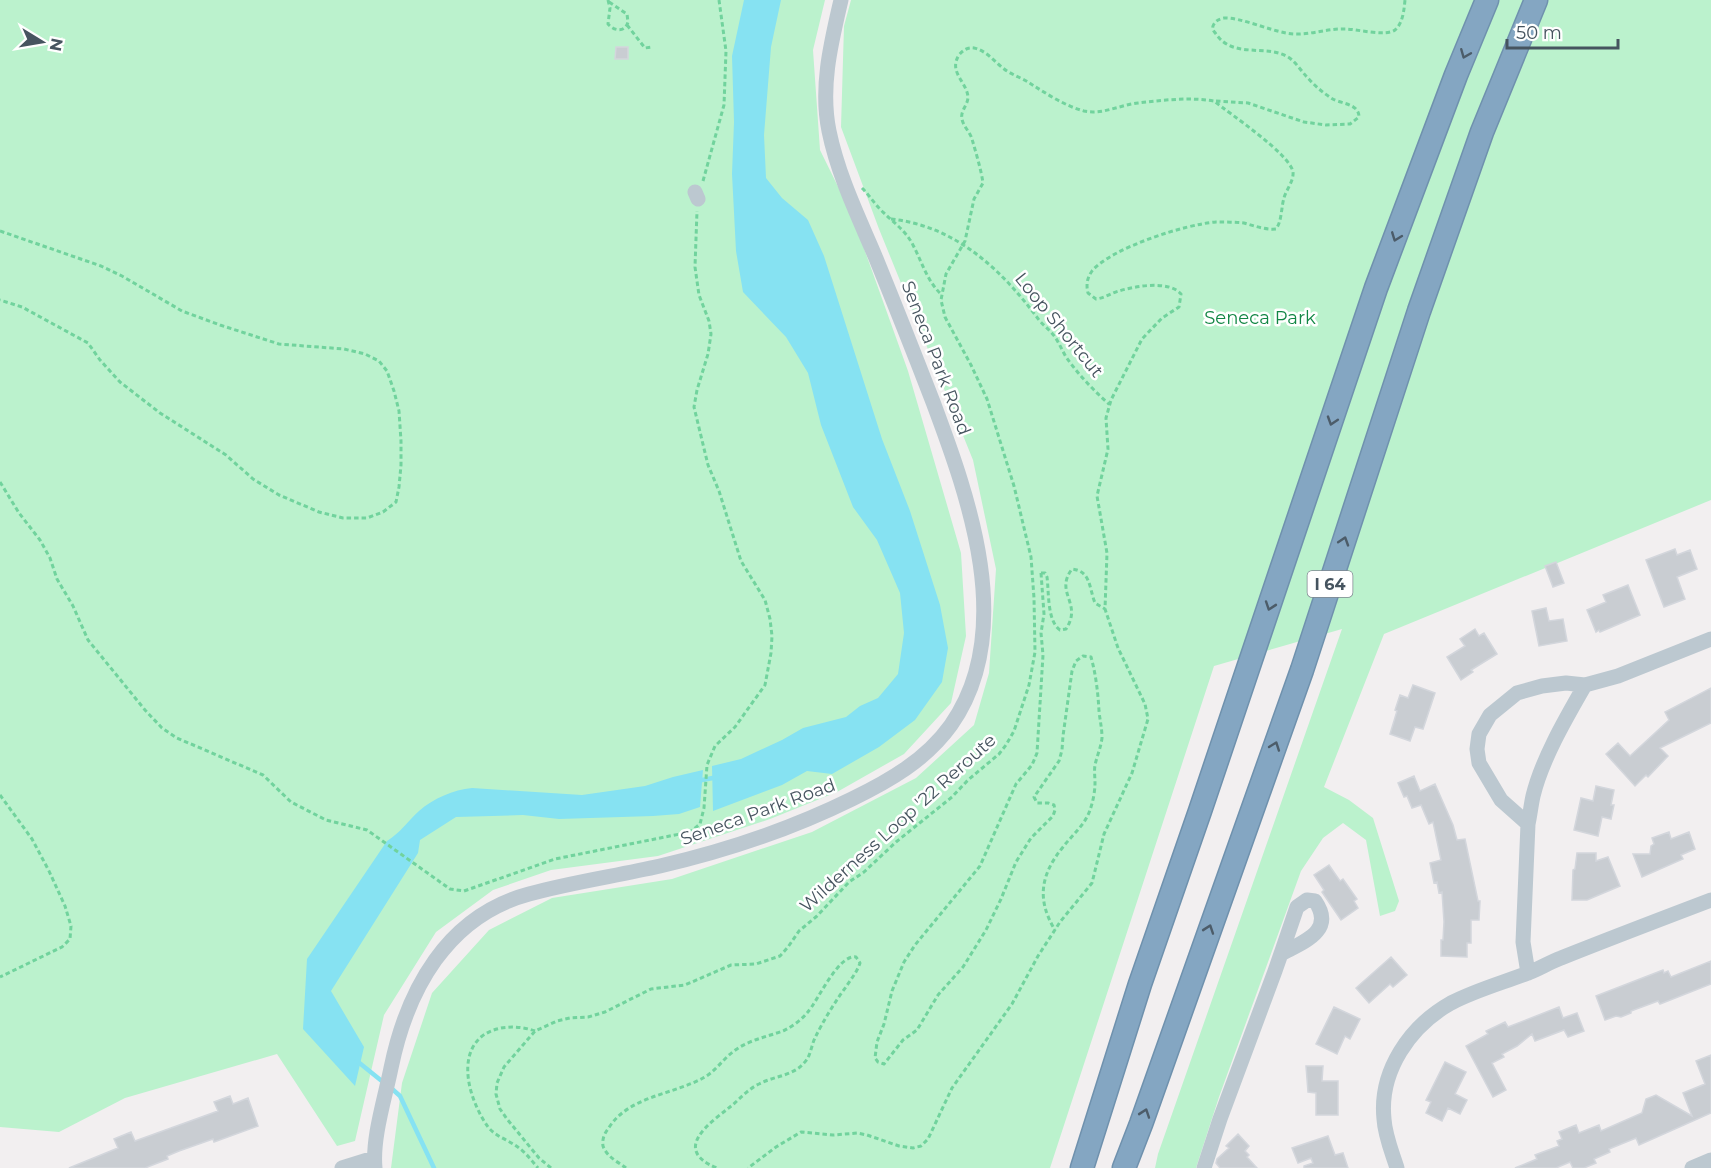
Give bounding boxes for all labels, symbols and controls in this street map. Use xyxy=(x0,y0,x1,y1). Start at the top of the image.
north arrow xyxy=(12,12,72,72)
scale bar xyxy=(1507,12,1618,50)
text: 50 m xyxy=(1516,22,1562,44)
text: N xyxy=(46,37,67,53)
one-way arrow xyxy=(1460,48,1472,59)
one-way arrow xyxy=(1390,231,1403,241)
street label: Loop Shortcut xyxy=(1010,268,1108,382)
street label: Seneca Park Road xyxy=(896,278,976,438)
park label: Seneca Park xyxy=(1204,307,1316,329)
one-way arrow xyxy=(1327,415,1339,426)
one-way arrow xyxy=(1337,536,1349,547)
road number: I 64 xyxy=(1308,571,1352,597)
one-way arrow xyxy=(1264,600,1277,611)
street label: Wilderness Loop '22 Reroute xyxy=(795,729,1001,917)
one-way arrow xyxy=(1267,741,1280,752)
street label: Seneca Park Road xyxy=(677,774,839,850)
one-way arrow xyxy=(1202,925,1215,935)
one-way arrow xyxy=(1137,1108,1150,1119)

